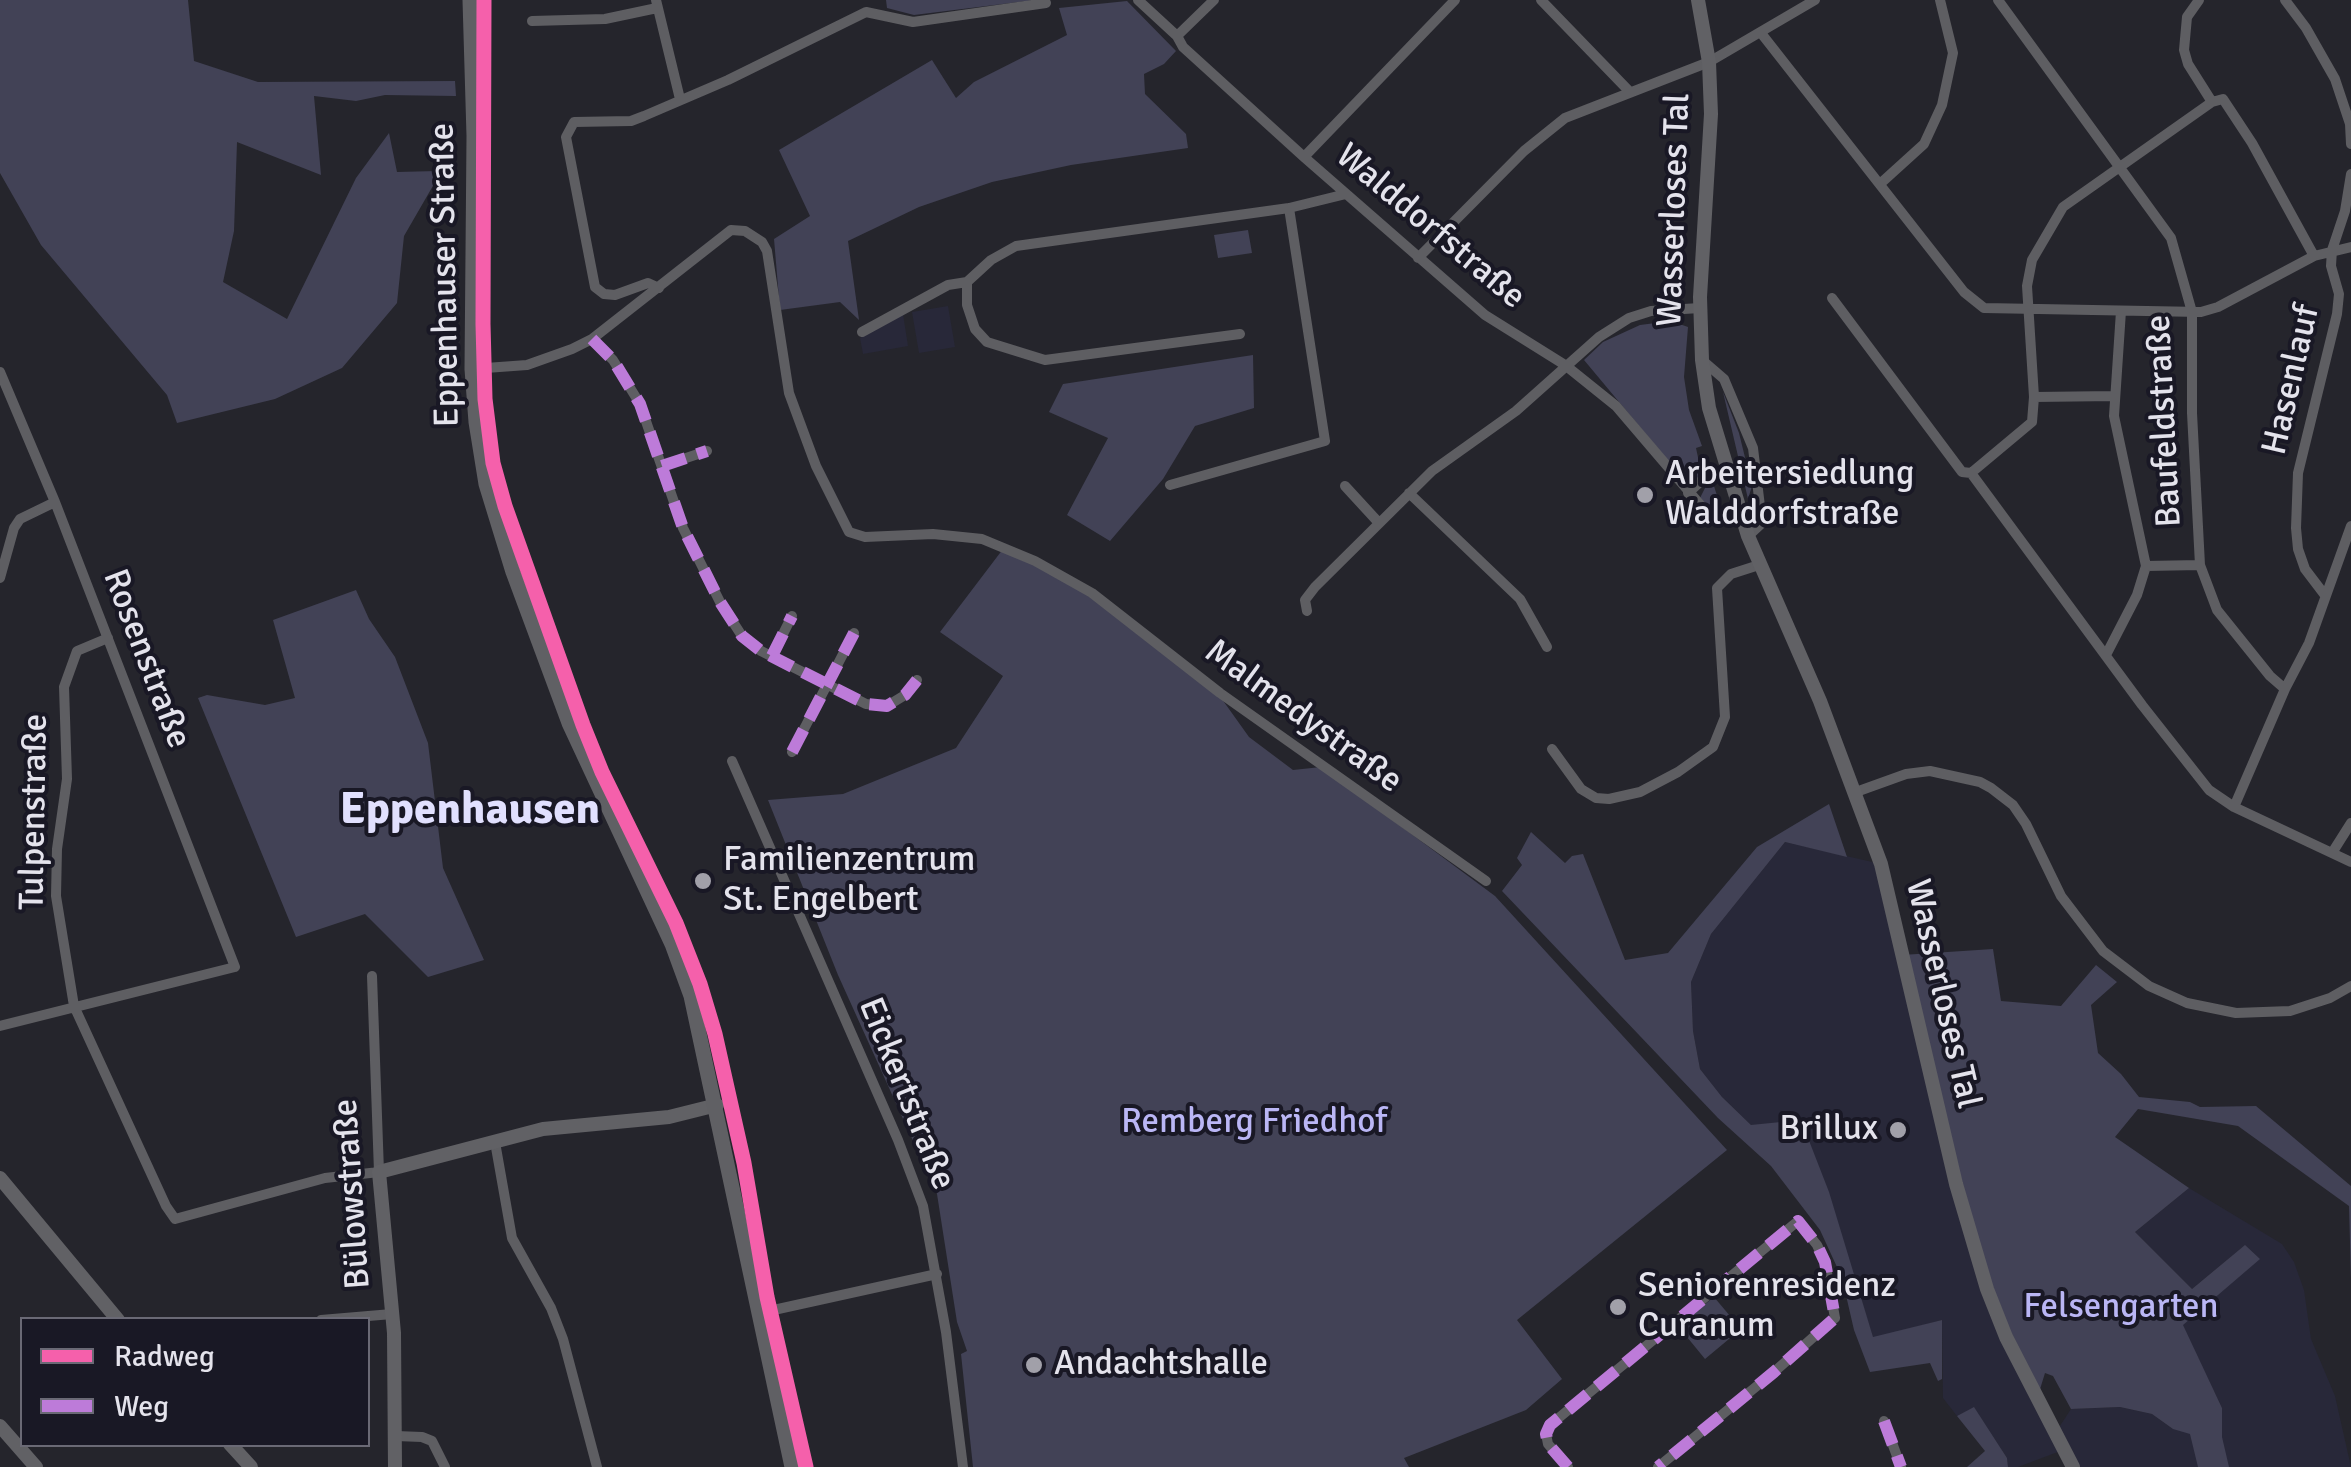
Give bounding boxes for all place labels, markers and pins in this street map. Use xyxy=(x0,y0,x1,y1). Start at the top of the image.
place label: Arbeitersiedlung Walddorfstraße xyxy=(1665,454,1914,536)
marker: Arbeitersiedlung Walddorfstraße xyxy=(1634,484,1656,506)
place label: Familienzentrum St. Engelbert xyxy=(723,840,975,922)
marker: Familienzentrum St. Engelbert xyxy=(692,870,714,892)
place label: Brillux xyxy=(1779,1109,1878,1151)
marker: Brillux xyxy=(1887,1119,1909,1141)
place label: Seniorenresidenz Curanum xyxy=(1638,1266,1896,1348)
marker: Seniorenresidenz Curanum xyxy=(1607,1296,1629,1318)
place label: Andachtshalle xyxy=(1054,1344,1268,1386)
marker: Andachtshalle xyxy=(1023,1354,1045,1376)

